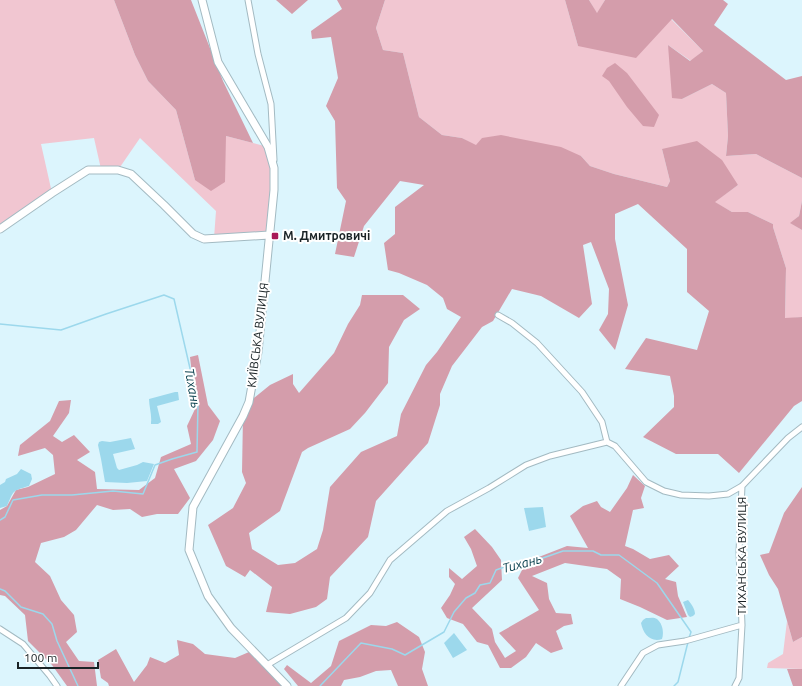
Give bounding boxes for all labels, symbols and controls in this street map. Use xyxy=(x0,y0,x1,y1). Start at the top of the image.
place label: М. Дмитровичі xyxy=(283,229,370,242)
marker: М. Дмитровичі xyxy=(270,231,280,241)
street label: КИЇВСЬКА ВУЛИЦЯ xyxy=(245,282,270,388)
water label: Тихань xyxy=(183,367,203,409)
street label: ТИХАНСЬКА ВУЛИЦЯ xyxy=(735,497,748,615)
water label: Тихань xyxy=(501,551,543,575)
scale bar xyxy=(18,644,98,670)
text: 100 m xyxy=(24,651,57,664)

